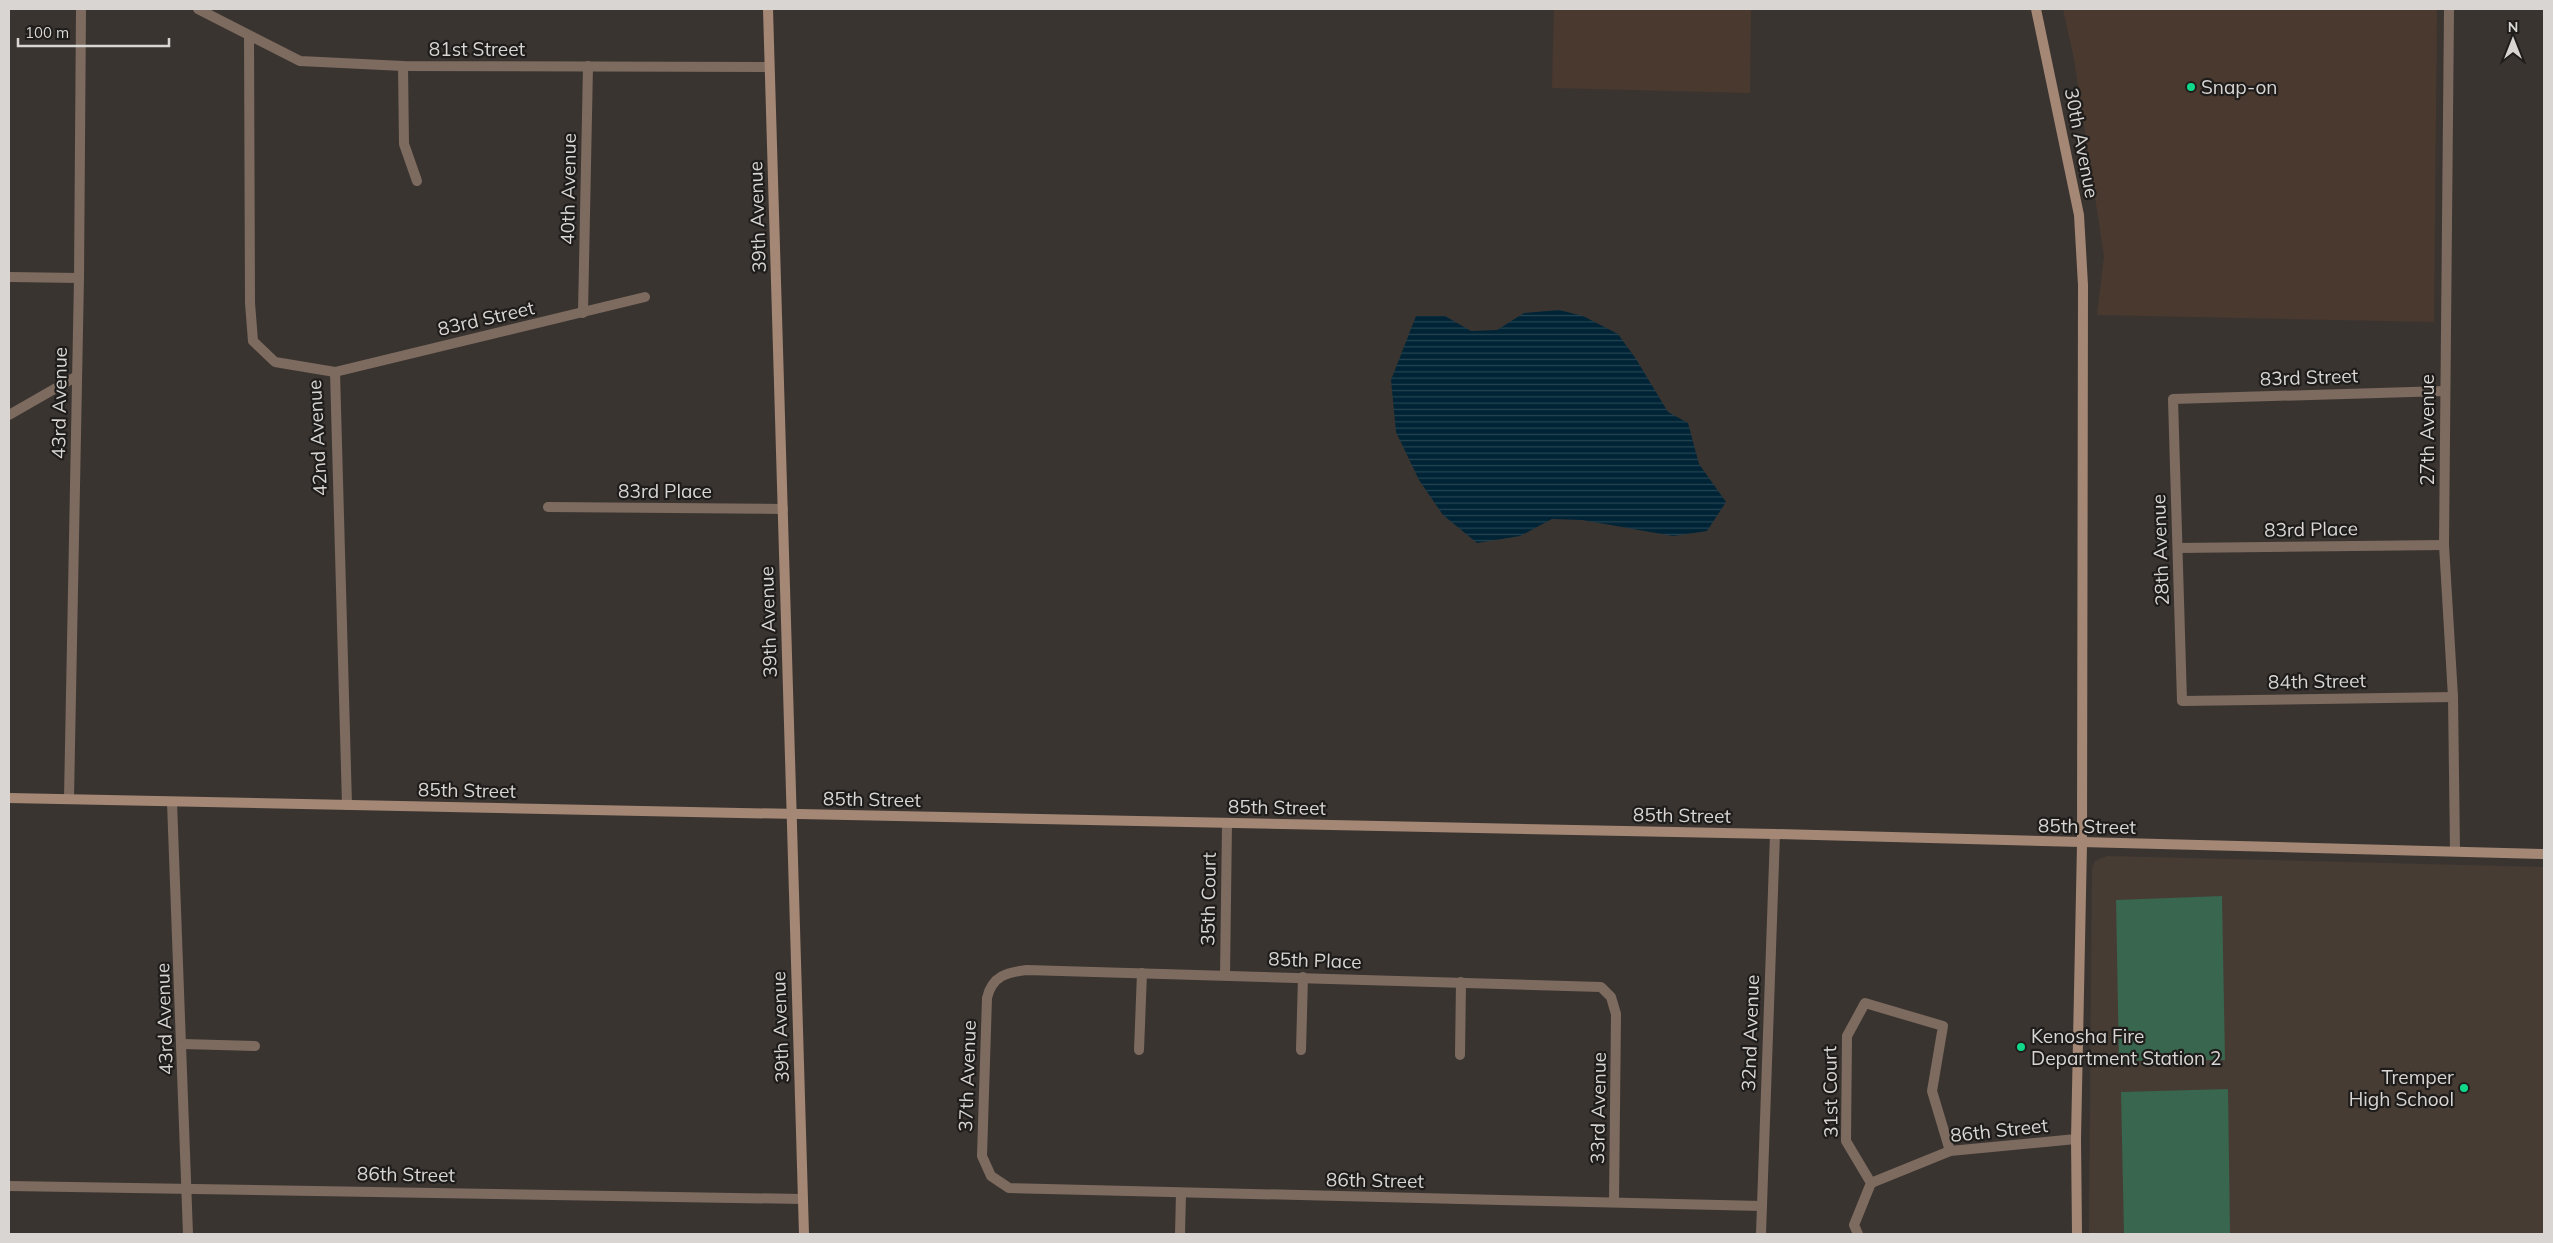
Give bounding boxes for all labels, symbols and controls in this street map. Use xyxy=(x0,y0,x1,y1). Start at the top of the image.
scale bar xyxy=(18,15,169,47)
north arrow xyxy=(2488,15,2538,65)
text: N xyxy=(2508,18,2518,36)
text: 100 m xyxy=(25,23,69,42)
street label: 81st Street xyxy=(429,37,525,61)
place label: Snap-on xyxy=(2201,75,2277,99)
marker: Snap-on xyxy=(2185,81,2197,93)
street label: 30th Avenue xyxy=(2060,86,2104,200)
street label: 40th Avenue xyxy=(555,133,581,245)
street label: 39th Avenue xyxy=(743,161,771,273)
street label: 83rd Street xyxy=(435,295,537,341)
street label: 43rd Avenue xyxy=(46,347,72,459)
street label: 83rd Street xyxy=(2259,363,2359,391)
street label: 27th Avenue xyxy=(2415,374,2439,486)
street label: 42nd Avenue xyxy=(302,379,332,497)
street label: 83rd Place xyxy=(618,479,712,503)
street label: 28th Avenue xyxy=(2146,494,2174,606)
street label: 83rd Place xyxy=(2264,516,2358,542)
street label: 39th Avenue xyxy=(754,566,782,678)
street label: 84th Street xyxy=(2268,668,2367,694)
street label: 85th Street xyxy=(418,777,517,803)
street label: 85th Street xyxy=(823,786,922,812)
street label: 85th Street xyxy=(1228,794,1327,820)
street label: 85th Street xyxy=(1633,802,1732,828)
street label: 85th Street xyxy=(2038,813,2137,839)
street label: 35th Court xyxy=(1195,852,1221,946)
street label: 85th Place xyxy=(1268,946,1362,974)
street label: 43rd Avenue xyxy=(150,963,178,1075)
street label: 39th Avenue xyxy=(766,971,794,1083)
street label: 32nd Avenue xyxy=(1736,974,1764,1092)
street label: 37th Avenue xyxy=(953,1020,981,1132)
place label: Kenosha Fire Department Station 2 xyxy=(2031,1024,2222,1070)
marker: Kenosha Fire Department Station 2 xyxy=(2015,1041,2027,1053)
street label: 31st Court xyxy=(1817,1045,1843,1138)
street label: 33rd Avenue xyxy=(1585,1052,1611,1164)
place label: Tremper High School xyxy=(2349,1065,2454,1111)
marker: Tremper High School xyxy=(2458,1082,2470,1094)
street label: 86th Street xyxy=(1949,1113,2049,1147)
street label: 86th Street xyxy=(357,1161,456,1187)
street label: 86th Street xyxy=(1326,1167,1425,1193)

